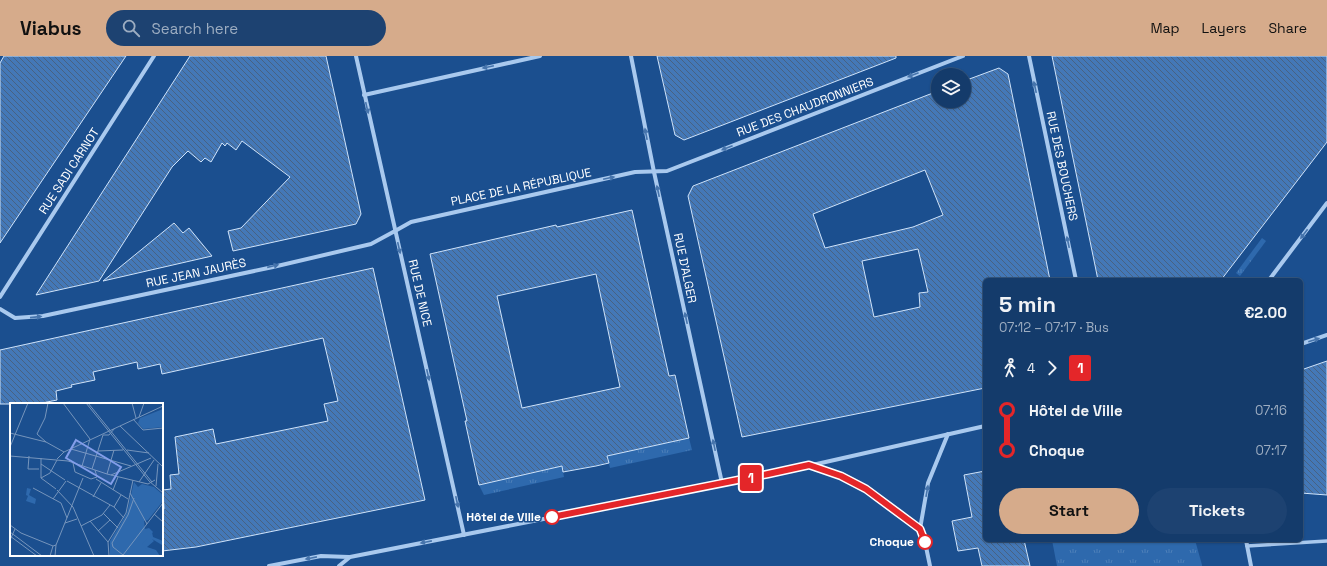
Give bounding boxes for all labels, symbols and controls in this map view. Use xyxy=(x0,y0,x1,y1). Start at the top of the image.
search box xyxy=(106,10,386,46)
text: Viabus xyxy=(20,16,82,41)
icon: search xyxy=(120,17,142,39)
text: Search here xyxy=(152,19,238,38)
text: Map xyxy=(1150,19,1180,37)
text: Layers xyxy=(1202,19,1246,37)
text: Share xyxy=(1268,19,1307,37)
one-way arrow xyxy=(482,65,494,71)
map controls xyxy=(931,68,971,108)
button: layers xyxy=(931,68,971,108)
street label: RUE DES CHAUDRONNIERS xyxy=(734,73,876,141)
one-way arrow xyxy=(907,73,919,79)
one-way arrow xyxy=(1032,81,1038,93)
one-way arrow xyxy=(365,102,371,114)
street label: RUE DES BOUCHERS xyxy=(1043,110,1081,222)
street label: RUE SADI CARNOT xyxy=(35,125,103,217)
one-way arrow xyxy=(643,127,649,140)
one-way arrow xyxy=(720,145,732,151)
street label: PLACE DE LA RÉPUBLIQUE xyxy=(449,164,593,210)
one-way arrow xyxy=(602,174,615,180)
one-way arrow xyxy=(655,185,661,198)
one-way arrow xyxy=(1299,229,1308,240)
street label: RUE D'ALGER xyxy=(670,231,700,305)
one-way arrow xyxy=(1064,236,1070,248)
one-way arrow xyxy=(397,242,403,254)
street label: RUE JEAN JAURÈS xyxy=(145,255,247,291)
street label: RUE DE NICE xyxy=(404,258,436,328)
one-way arrow xyxy=(267,263,279,269)
text: 5 min xyxy=(999,290,1056,318)
text: €2.00 xyxy=(1244,303,1287,322)
one-way arrow xyxy=(683,312,689,324)
one-way arrow xyxy=(30,313,42,320)
text: 07:12 – 07:17 · Bus xyxy=(999,319,1109,336)
one-way arrow xyxy=(1308,336,1320,342)
icon: walk xyxy=(999,357,1021,379)
icon: forward xyxy=(1041,357,1063,379)
text: 1 xyxy=(1077,359,1083,377)
text: 4 xyxy=(1027,360,1035,377)
one-way arrow xyxy=(426,369,432,381)
text: Hôtel de Ville xyxy=(1029,401,1123,420)
text: 07:16 xyxy=(1255,402,1287,419)
inset map xyxy=(10,403,163,556)
one-way arrow xyxy=(711,439,717,451)
text: Choque xyxy=(1029,441,1085,460)
text: 07:17 xyxy=(1256,442,1287,459)
line badge: 1 xyxy=(738,465,764,491)
text: 1 xyxy=(748,469,754,487)
one-way arrow xyxy=(924,485,930,497)
button: Start xyxy=(999,488,1139,534)
button: Tickets xyxy=(1147,488,1287,534)
one-way arrow xyxy=(455,495,461,508)
place label: Hôtel de Ville xyxy=(466,509,541,525)
marker: Hôtel de Ville xyxy=(544,509,560,525)
place label: Choque xyxy=(870,534,914,550)
marker: Choque xyxy=(917,534,933,550)
one-way arrow xyxy=(420,540,432,546)
one-way arrow xyxy=(305,555,317,561)

